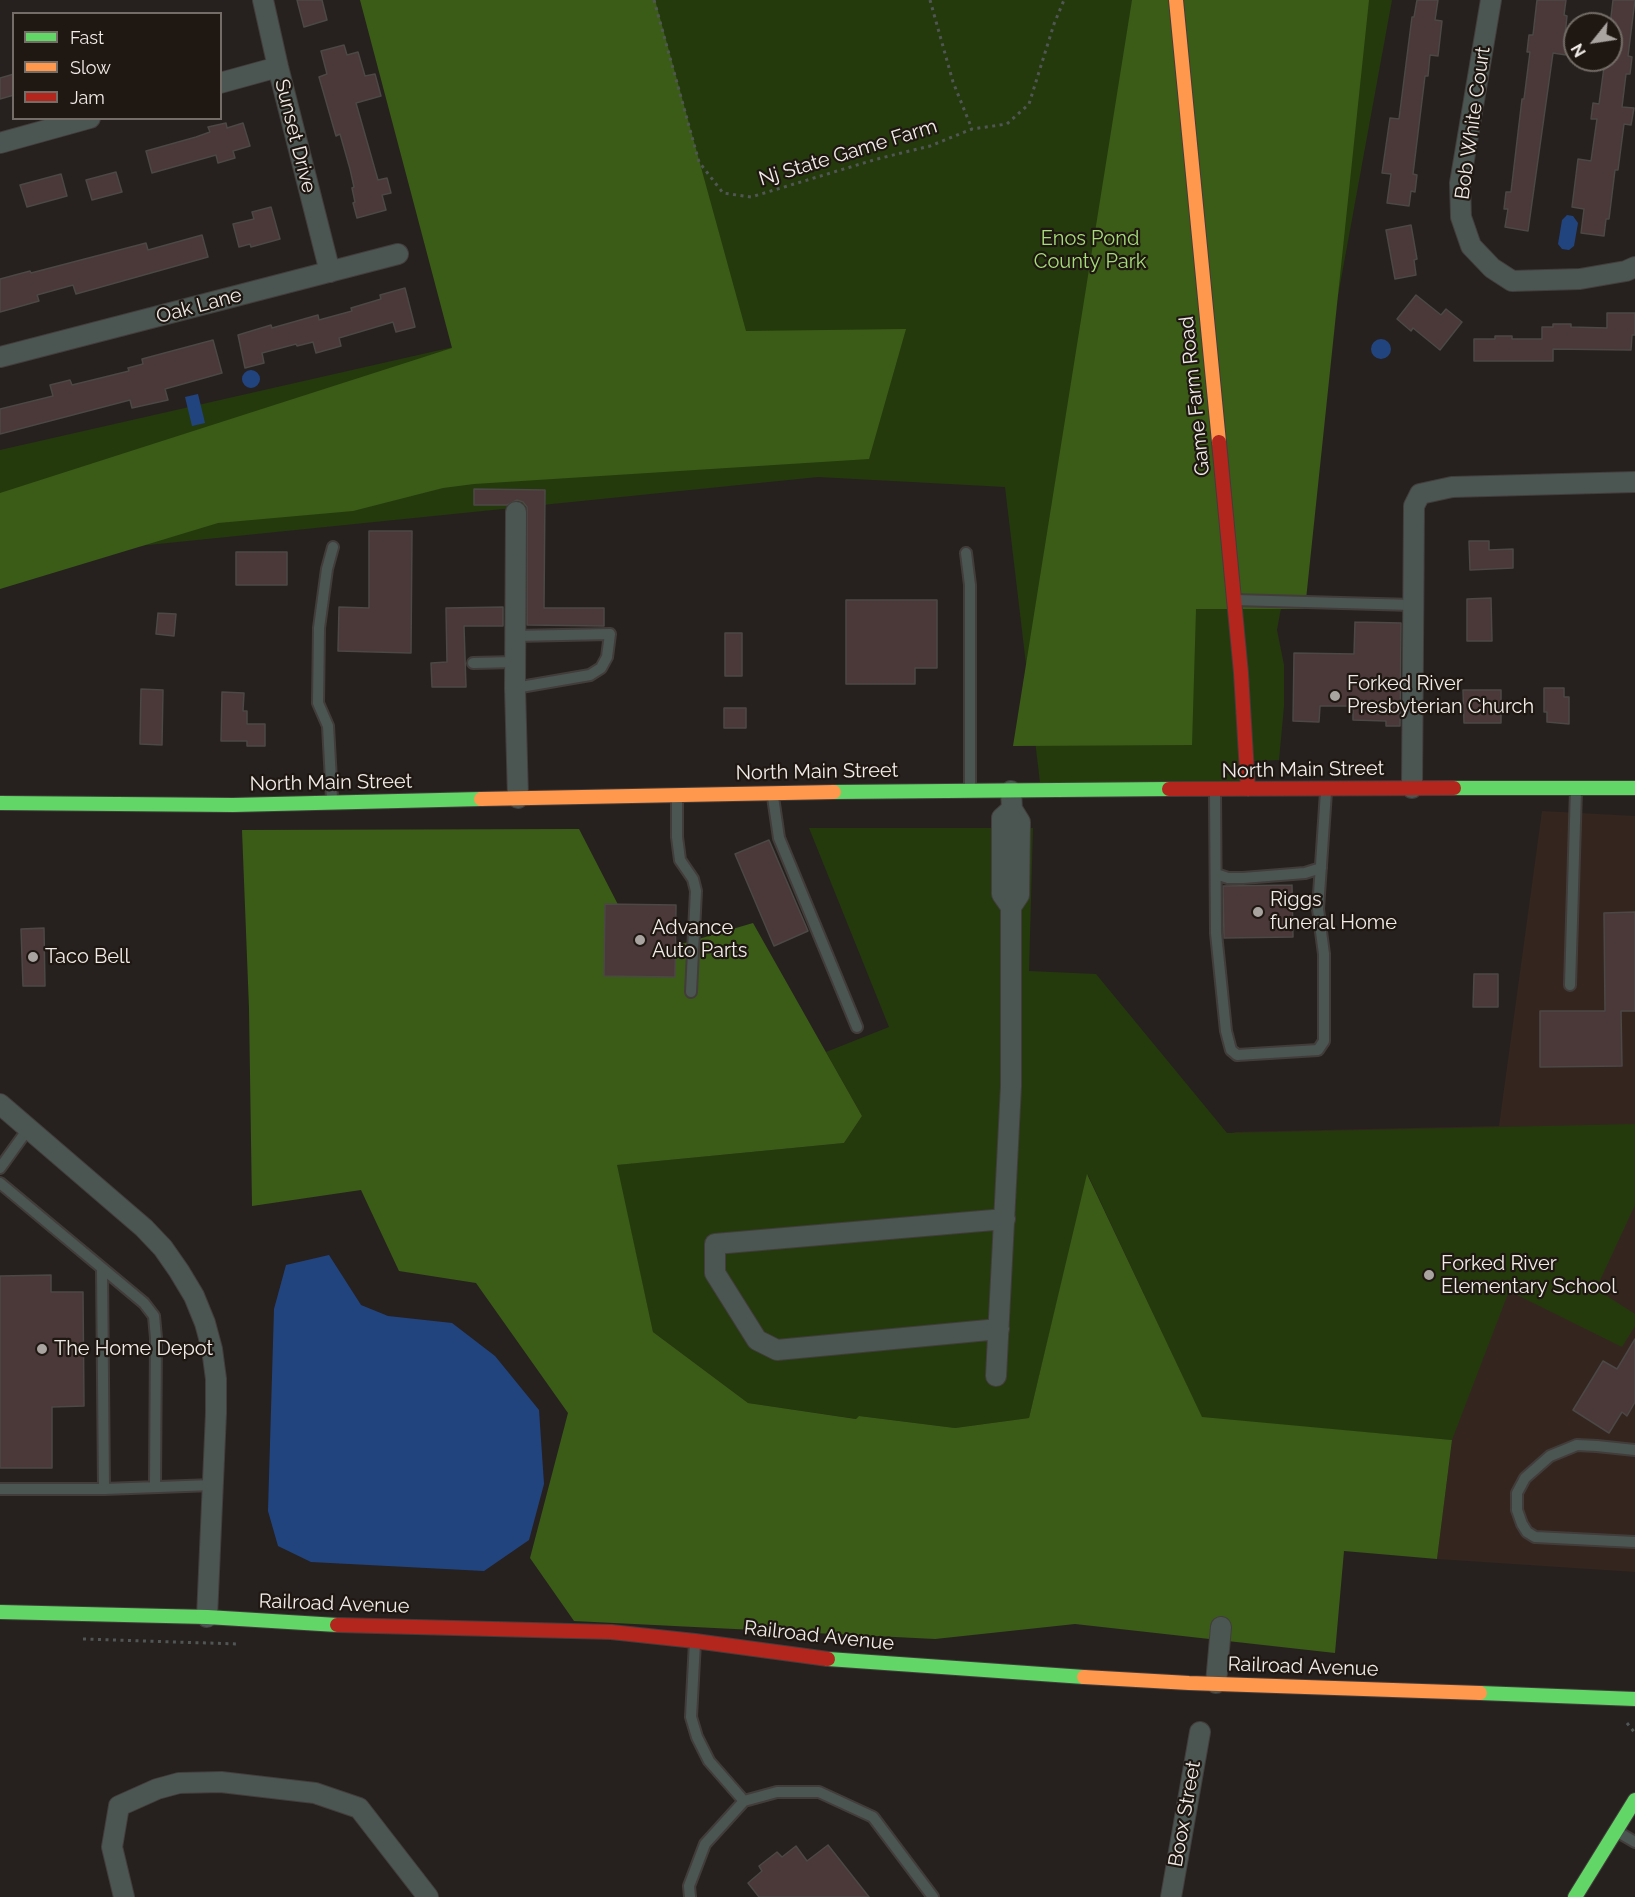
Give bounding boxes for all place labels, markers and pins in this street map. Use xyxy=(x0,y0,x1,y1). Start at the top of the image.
place label: Forked River Presbyterian Church xyxy=(1347,672,1534,719)
marker: Forked River Presbyterian Church xyxy=(1328,689,1342,703)
place label: Riggs funeral Home xyxy=(1270,888,1397,935)
marker: Riggs funeral Home xyxy=(1251,905,1265,919)
place label: Advance Auto Parts xyxy=(652,916,747,963)
marker: Advance Auto Parts xyxy=(633,933,647,947)
place label: Taco Bell xyxy=(45,945,130,969)
marker: Taco Bell xyxy=(26,950,40,964)
place label: Forked River Elementary School xyxy=(1441,1252,1617,1299)
marker: Forked River Elementary School xyxy=(1422,1268,1436,1282)
place label: The Home Depot xyxy=(54,1337,213,1361)
marker: The Home Depot xyxy=(35,1342,49,1356)

